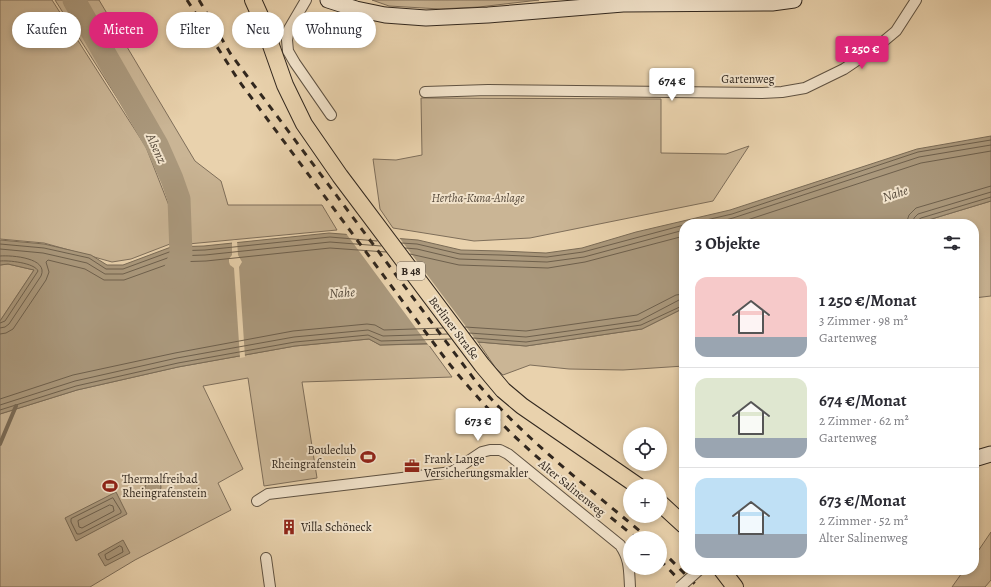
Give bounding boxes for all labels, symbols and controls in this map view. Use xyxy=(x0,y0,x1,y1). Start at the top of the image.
chip: Kaufen xyxy=(12,12,81,48)
chip: Mieten xyxy=(89,12,158,48)
chip: Filter xyxy=(166,12,224,48)
chip: Neu xyxy=(232,12,284,48)
chip: Wohnung xyxy=(292,12,376,48)
pin: 1 250 € xyxy=(825,36,899,70)
text: 1 250 € xyxy=(844,40,880,57)
pin: 674 € xyxy=(644,68,700,102)
street label: Gartenweg xyxy=(721,71,775,87)
text: 674 € xyxy=(658,72,686,89)
water label: Alsenz xyxy=(142,130,171,167)
water label: Nahe xyxy=(880,181,910,206)
park label: Hertha-Kuna-Anlage xyxy=(431,190,525,206)
text: 3 Objekte xyxy=(695,232,760,255)
icon: filters xyxy=(941,232,963,254)
road number: B 48 xyxy=(397,262,425,280)
water label: Nahe xyxy=(329,283,356,302)
text: 1 250 €/Monat xyxy=(819,289,917,312)
street label: Berliner Straße xyxy=(425,293,483,363)
icon: home xyxy=(727,293,775,341)
text: 3 Zimmer · 98 m² xyxy=(819,312,908,329)
text: Gartenweg xyxy=(819,329,877,346)
text: 674 €/Monat xyxy=(819,389,907,412)
icon: home xyxy=(727,394,775,442)
pin: 673 € xyxy=(450,408,506,442)
text: 673 € xyxy=(465,412,491,429)
text: 2 Zimmer · 62 m² xyxy=(819,412,909,429)
map controls xyxy=(623,427,667,575)
button: locate xyxy=(623,427,667,471)
text: Gartenweg xyxy=(819,429,877,446)
place label: Bouleclub Rheingrafenstein xyxy=(271,442,356,472)
sports icon: Bouleclub Rheingrafenstein xyxy=(359,448,377,466)
place label: Frank Lange Versicherungsmakler xyxy=(423,451,529,481)
street label: Alter Salinenweg xyxy=(534,455,609,520)
office icon: Frank Lange Versicherungsmakler xyxy=(403,457,421,475)
place label: Thermalfreibad Rheingrafenstein xyxy=(122,471,207,501)
sports icon: Thermalfreibad Rheingrafenstein xyxy=(101,477,119,495)
button: + xyxy=(623,479,667,523)
text: 673 €/Monat xyxy=(819,489,906,512)
icon: home xyxy=(727,494,775,542)
text: 2 Zimmer · 52 m² xyxy=(819,512,908,529)
building icon: Villa Schöneck xyxy=(280,518,298,536)
place label: Villa Schöneck xyxy=(300,519,372,535)
text: Alter Salinenweg xyxy=(819,529,908,546)
button: − xyxy=(623,531,667,575)

